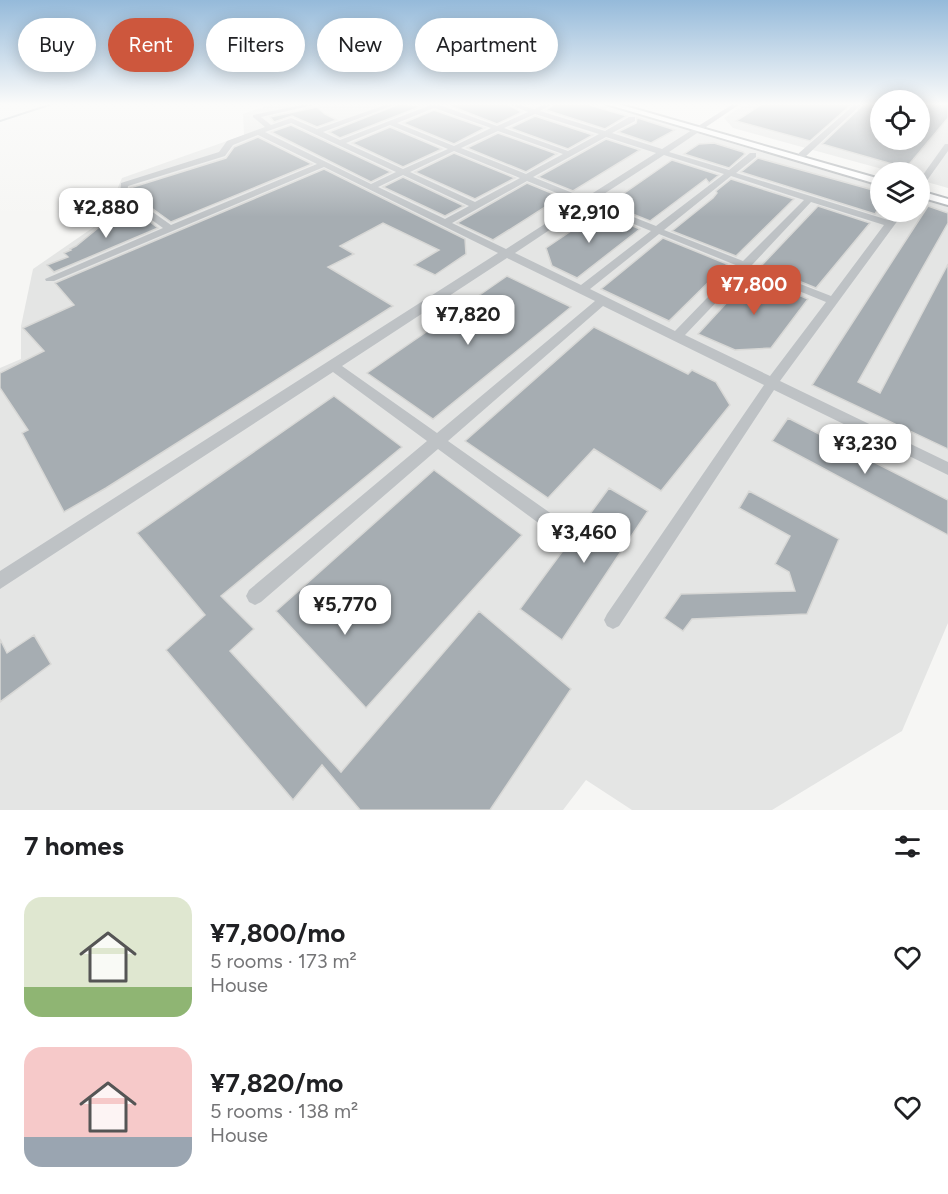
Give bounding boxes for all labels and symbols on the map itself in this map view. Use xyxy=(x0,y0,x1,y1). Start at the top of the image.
pin: ¥2,880 xyxy=(57,188,155,239)
pin: ¥2,910 xyxy=(540,193,638,244)
pin: ¥7,800 xyxy=(705,265,803,316)
pin: ¥7,820 xyxy=(419,295,517,346)
pin: ¥3,230 xyxy=(816,424,914,475)
pin: ¥3,460 xyxy=(535,513,633,564)
pin: ¥5,770 xyxy=(296,585,394,636)

